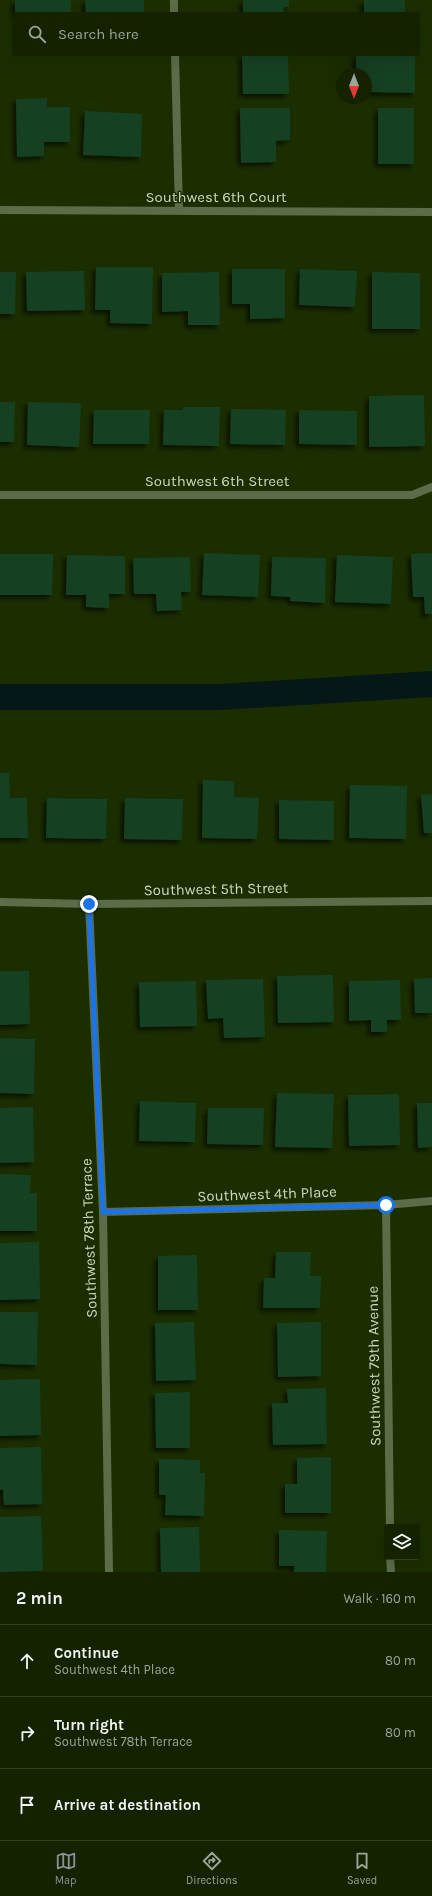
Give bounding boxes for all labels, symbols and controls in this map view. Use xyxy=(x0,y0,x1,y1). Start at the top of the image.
search box xyxy=(12,12,420,56)
icon: search xyxy=(26,23,48,45)
text: Search here xyxy=(58,25,139,43)
north arrow xyxy=(336,68,372,104)
street label: Southwest 6th Court xyxy=(145,188,287,206)
street label: Southwest 6th Street xyxy=(145,472,290,490)
street label: Southwest 5th Street xyxy=(144,879,289,899)
route end xyxy=(80,895,98,913)
street label: Southwest 78th Terrace xyxy=(77,1158,101,1318)
street label: Southwest 4th Place xyxy=(197,1183,337,1205)
route start xyxy=(377,1196,395,1214)
street label: Southwest 79th Avenue xyxy=(364,1286,384,1446)
map controls xyxy=(384,1524,420,1560)
button: layers xyxy=(384,1524,420,1560)
text: 2 min xyxy=(16,1588,63,1608)
text: Walk · 160 m xyxy=(343,1591,416,1606)
text: Continue xyxy=(54,1644,119,1662)
icon: ahead xyxy=(16,1650,38,1672)
text: 80 m xyxy=(385,1653,416,1668)
text: Southwest 4th Place xyxy=(54,1662,175,1677)
text: Turn right xyxy=(54,1716,124,1734)
icon: right xyxy=(16,1722,38,1744)
text: 80 m xyxy=(385,1725,416,1740)
text: Southwest 78th Terrace xyxy=(54,1734,193,1749)
icon: arrive xyxy=(16,1794,38,1816)
text: Arrive at destination xyxy=(54,1796,201,1814)
tab: Map xyxy=(55,1850,77,1887)
tab: Directions xyxy=(186,1850,238,1887)
tab: Saved xyxy=(347,1850,377,1887)

